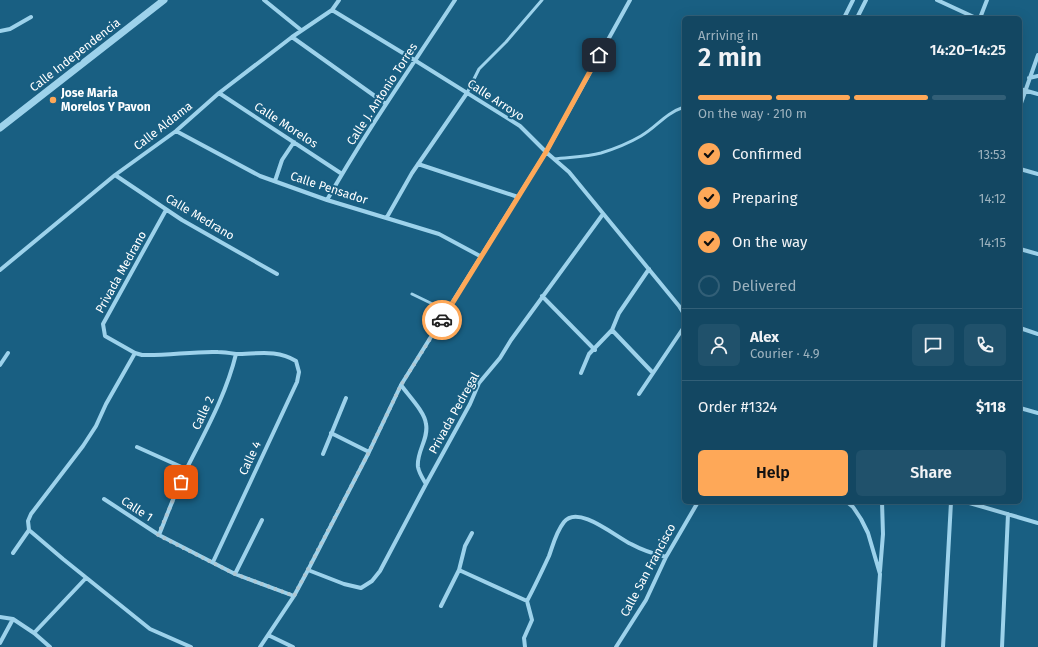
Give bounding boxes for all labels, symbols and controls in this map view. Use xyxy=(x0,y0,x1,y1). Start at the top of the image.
street label: Calle Independencia xyxy=(27,15,123,95)
text: Arriving in xyxy=(698,28,758,43)
pin xyxy=(582,38,616,72)
street label: Calle J. Antonio Torres xyxy=(344,40,420,148)
text: 14:20–14:25 xyxy=(930,41,1006,59)
text: 2 min xyxy=(698,42,762,73)
icon: home xyxy=(588,44,610,66)
street label: Calle Arroyo xyxy=(465,76,527,124)
place label: Jose Maria Morelos Y Pavon xyxy=(60,86,151,114)
marker: Jose Maria Morelos Y Pavon xyxy=(48,95,58,105)
street label: Calle Aldama xyxy=(131,99,195,153)
street label: Calle Morelos xyxy=(252,99,321,151)
text: On the way · 210 m xyxy=(698,106,807,121)
icon: check xyxy=(698,143,720,165)
text: Confirmed xyxy=(732,145,802,163)
text: 13:53 xyxy=(978,147,1006,162)
street label: Calle Pensador xyxy=(288,169,370,207)
icon: check xyxy=(698,187,720,209)
text: Preparing xyxy=(732,189,797,207)
street label: Calle Medrano xyxy=(163,191,237,243)
text: 14:12 xyxy=(979,191,1006,206)
street label: Privada Medrano xyxy=(93,228,149,316)
icon: check xyxy=(698,231,720,253)
text: On the way xyxy=(732,233,807,251)
text: 14:15 xyxy=(979,235,1006,250)
text: Delivered xyxy=(732,277,796,295)
courier xyxy=(422,300,462,340)
icon: car xyxy=(431,309,453,331)
button: person xyxy=(698,324,740,366)
button: chat xyxy=(912,324,954,366)
button: phone xyxy=(964,324,1006,366)
text: Alex xyxy=(750,328,779,346)
text: Courier · 4.9 xyxy=(750,346,820,361)
street label: Privada Pedregal xyxy=(426,369,482,456)
street label: Calle 2 xyxy=(189,394,217,432)
text: Order #1324 xyxy=(698,398,777,416)
text: $118 xyxy=(976,398,1006,416)
street label: Calle 4 xyxy=(236,438,264,477)
button: Help xyxy=(698,450,848,496)
button: Share xyxy=(856,450,1006,496)
pin xyxy=(164,465,198,499)
icon: bag xyxy=(170,471,192,493)
street label: Calle 1 xyxy=(119,494,155,524)
street label: Calle San Francisco xyxy=(618,521,678,619)

